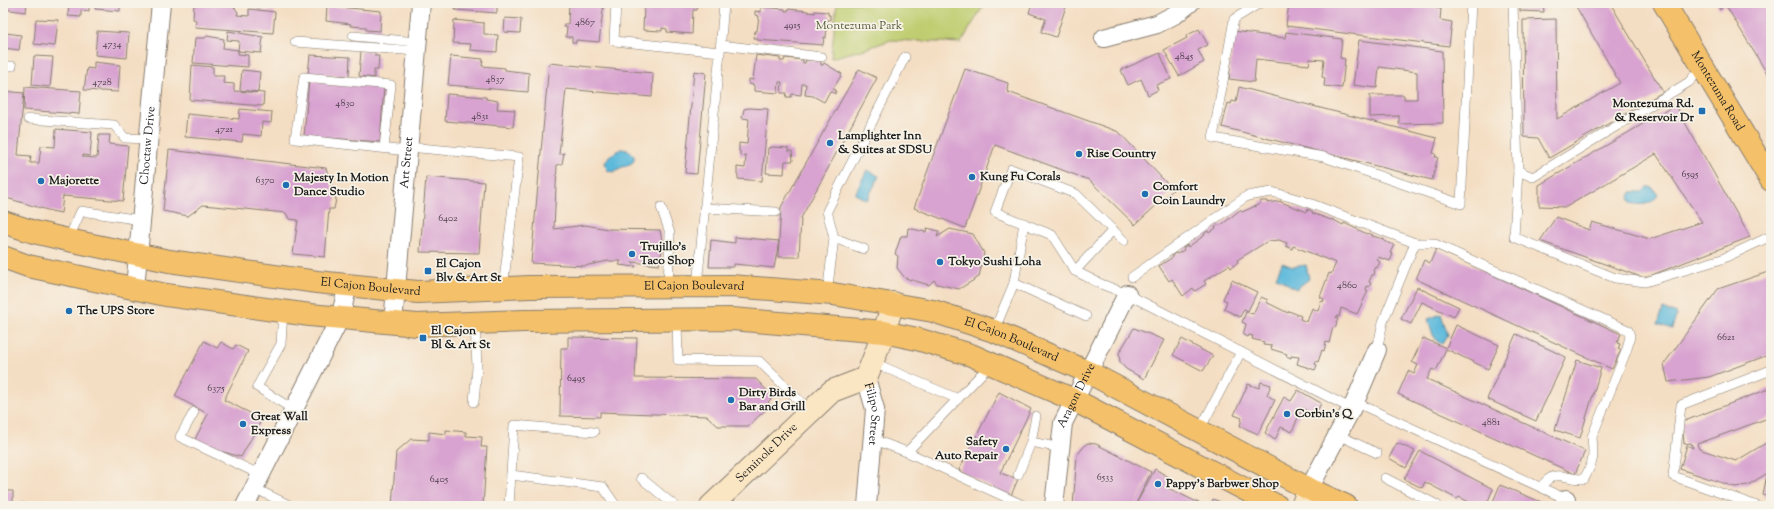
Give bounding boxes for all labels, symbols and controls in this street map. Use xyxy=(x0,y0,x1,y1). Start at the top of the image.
house number: 4867 xyxy=(575,15,595,30)
park label: Montezuma Park xyxy=(816,17,903,35)
house number: 4915 xyxy=(784,18,801,33)
house number: 4734 xyxy=(102,37,122,52)
street label: Montezuma Road xyxy=(1686,48,1749,135)
house number: 4845 xyxy=(1175,49,1194,64)
house number: 4837 xyxy=(485,72,505,87)
house number: 4728 xyxy=(92,75,112,90)
place label: Montezuma Rd. & Reservoir Dr xyxy=(1611,95,1694,127)
house number: 4830 xyxy=(335,96,355,111)
street label: Choctaw Drive xyxy=(135,105,161,186)
marker: Montezuma Rd. & Reservoir Dr xyxy=(1697,106,1707,116)
house number: 4831 xyxy=(471,109,489,124)
house number: 4721 xyxy=(215,122,234,137)
place label: Lamplighter Inn & Suites at SDSU xyxy=(837,127,932,159)
street label: Art Street xyxy=(396,136,418,189)
marker: Lamplighter Inn & Suites at SDSU xyxy=(825,138,835,148)
place label: Rise Country xyxy=(1086,145,1156,163)
marker: Rise Country xyxy=(1074,149,1084,159)
house number: 6595 xyxy=(1682,167,1699,182)
place label: Kung Fu Corals xyxy=(979,168,1061,186)
place label: Majesty In Motion Dance Studio xyxy=(293,169,390,201)
place label: Majorette xyxy=(48,172,100,190)
marker: Kung Fu Corals xyxy=(967,172,977,182)
house number: 6370 xyxy=(255,173,275,188)
marker: Majorette xyxy=(36,176,46,186)
place label: Comfort Coin Laundry xyxy=(1153,178,1226,210)
marker: Majesty In Motion Dance Studio xyxy=(281,180,291,190)
marker: Comfort Coin Laundry xyxy=(1140,189,1150,199)
house number: 6402 xyxy=(438,211,458,226)
place label: Trujillo's Taco Shop xyxy=(639,238,695,270)
marker: Trujillo's Taco Shop xyxy=(627,249,637,259)
place label: Tokyo Sushi Loha xyxy=(947,253,1042,271)
place label: El Cajon Blv & Art St xyxy=(435,255,502,287)
marker: Tokyo Sushi Loha xyxy=(935,257,945,267)
marker: El Cajon Blv & Art St xyxy=(423,266,433,276)
street label: El Cajon Boulevard xyxy=(320,273,422,301)
street label: El Cajon Boulevard xyxy=(644,277,745,296)
house number: 4860 xyxy=(1337,278,1357,293)
place label: The UPS Store xyxy=(76,302,155,320)
marker: The UPS Store xyxy=(64,306,74,316)
street label: El Cajon Boulevard xyxy=(962,313,1061,367)
place label: El Cajon Bl & Art St xyxy=(430,322,491,354)
house number: 6621 xyxy=(1717,330,1736,345)
marker: El Cajon Bl & Art St xyxy=(418,333,428,343)
street label: Aragon Drive xyxy=(1053,360,1100,431)
house number: 6495 xyxy=(567,371,586,386)
house number: 6375 xyxy=(207,381,225,396)
street label: Filipo Street xyxy=(859,381,885,446)
place label: Dirty Birds Bar and Grill xyxy=(738,384,806,416)
marker: Dirty Birds Bar and Grill xyxy=(726,395,736,405)
place label: Corbin's Q xyxy=(1295,405,1354,423)
place label: Great Wall Express xyxy=(250,408,308,440)
marker: Corbin's Q xyxy=(1282,409,1292,419)
house number: 4881 xyxy=(1482,415,1501,430)
marker: Great Wall Express xyxy=(238,419,248,429)
street label: Seminole Drive xyxy=(732,419,802,487)
place label: Safety Auto Repair xyxy=(934,433,998,465)
marker: Safety Auto Repair xyxy=(1001,444,1011,454)
house number: 6533 xyxy=(1097,470,1113,485)
house number: 6405 xyxy=(430,472,449,487)
place label: Pappy's Barbwer Shop xyxy=(1165,475,1279,493)
marker: Pappy's Barbwer Shop xyxy=(1153,479,1163,489)

